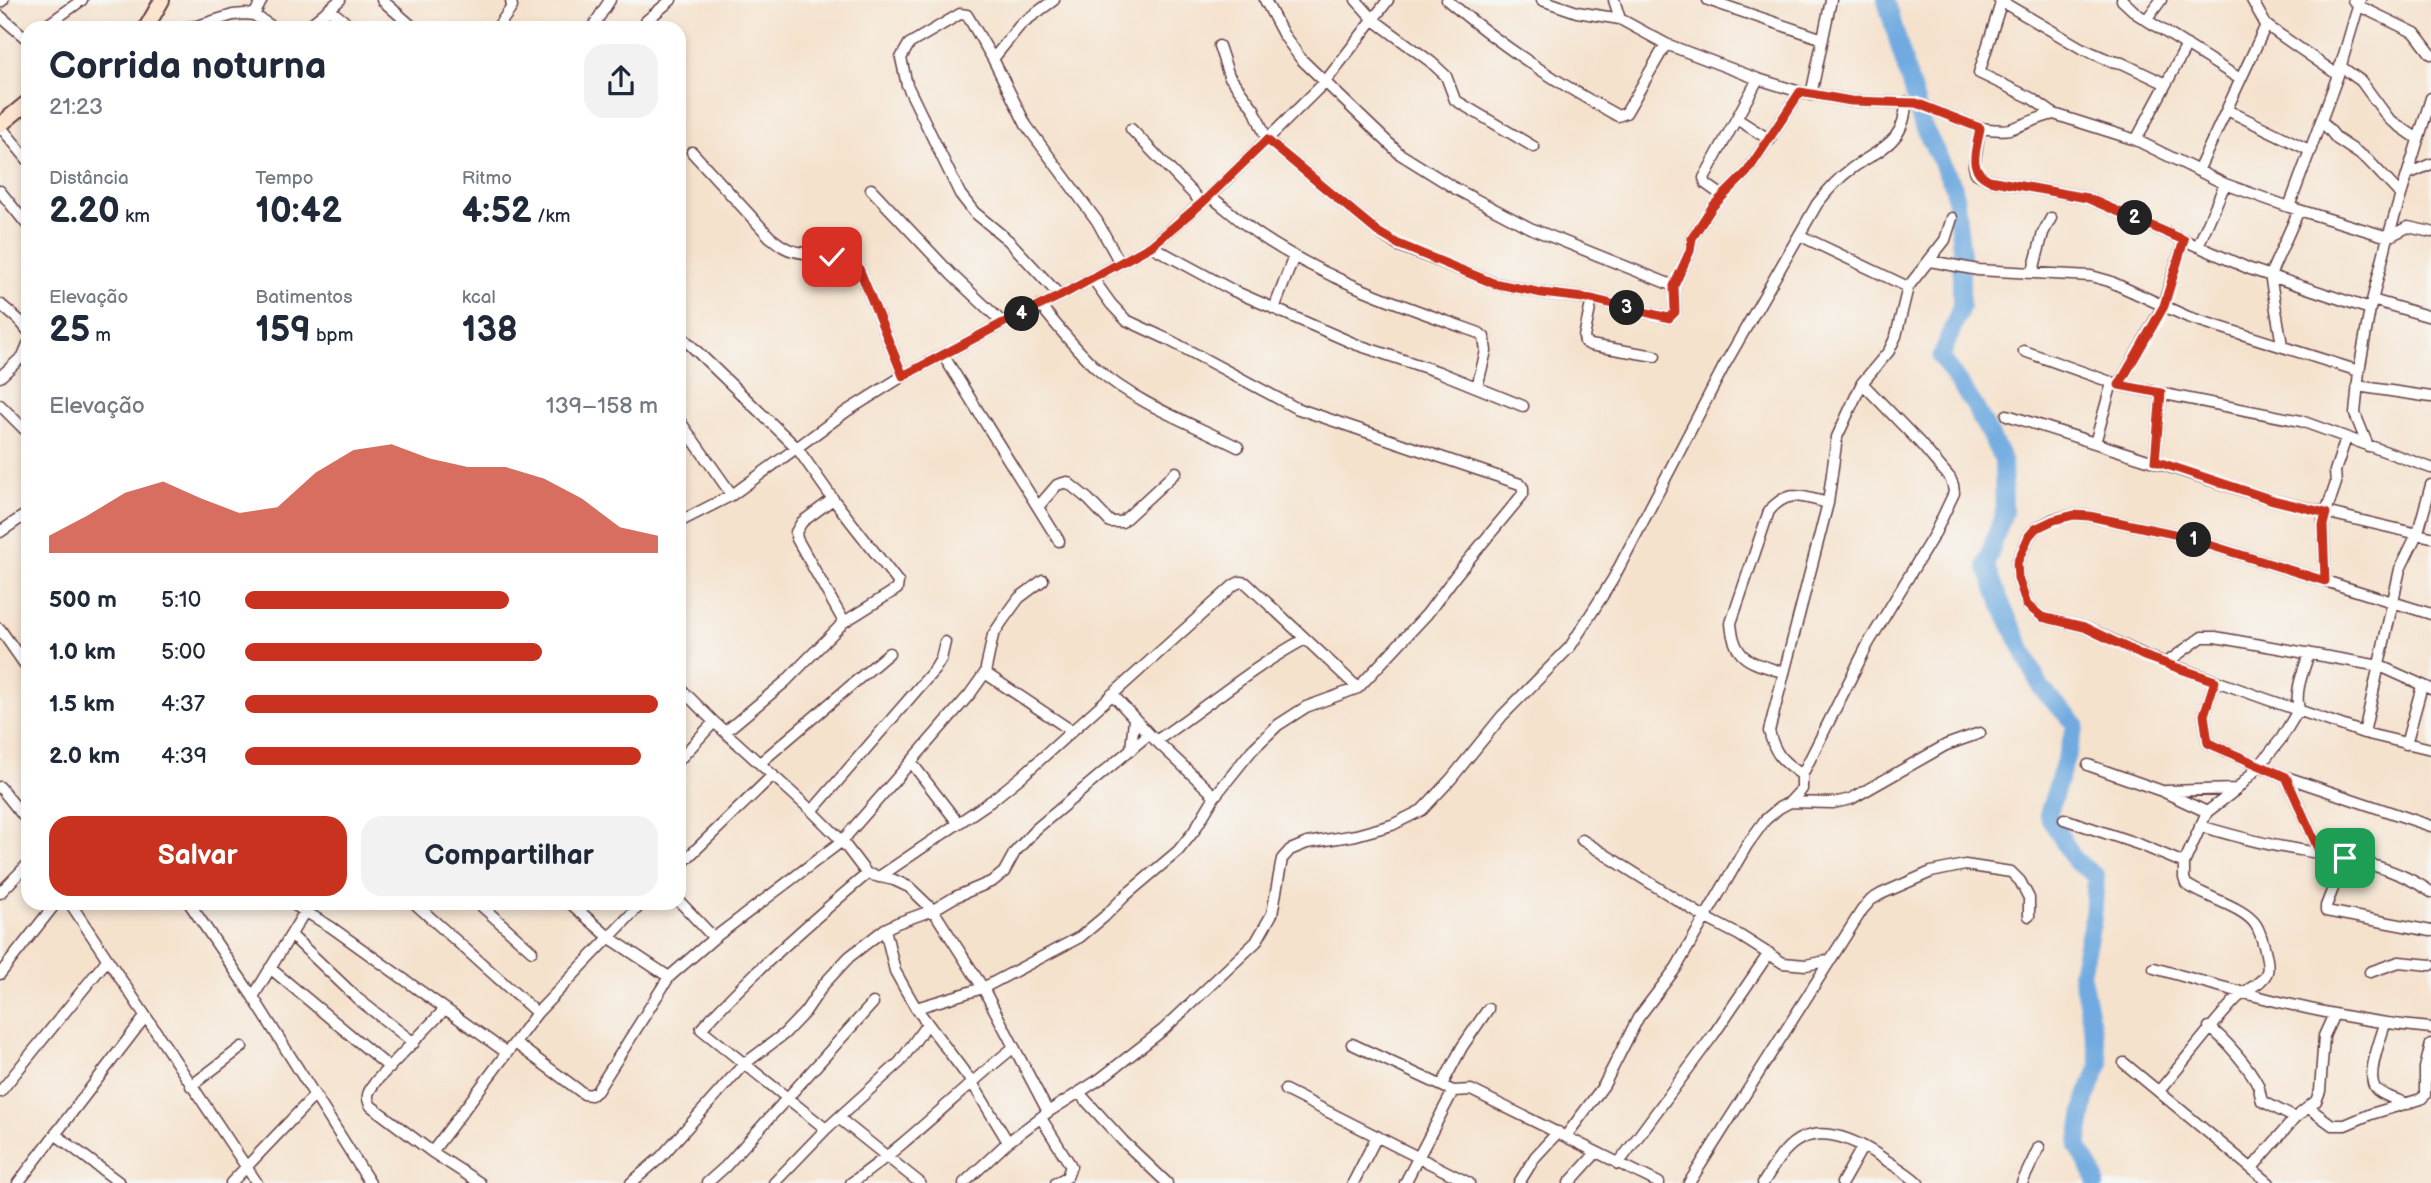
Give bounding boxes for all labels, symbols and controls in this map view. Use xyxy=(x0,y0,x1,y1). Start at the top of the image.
text: Corrida noturna xyxy=(49,44,327,89)
button: share xyxy=(584,44,658,118)
text: 21:23 xyxy=(49,93,103,121)
text: Distância xyxy=(49,167,129,190)
text: Tempo xyxy=(255,167,314,190)
text: Ritmo xyxy=(462,167,512,190)
text: 2.20 xyxy=(49,190,120,233)
text: 10:42 xyxy=(255,190,342,233)
text: 4:52 xyxy=(462,190,532,233)
pin: 2 xyxy=(2118,200,2152,235)
text: km xyxy=(120,205,150,228)
text: /km xyxy=(532,205,571,228)
text: 2 xyxy=(2129,206,2140,229)
pin xyxy=(802,227,862,287)
icon: check xyxy=(813,238,851,276)
text: Elevação xyxy=(49,286,128,309)
text: Batimentos xyxy=(255,286,353,309)
text: kcal xyxy=(462,286,496,309)
pin: 3 xyxy=(1610,290,1644,326)
pin: 4 xyxy=(1004,296,1040,332)
text: 3 xyxy=(1621,296,1632,319)
text: 4 xyxy=(1016,302,1027,325)
text: 25 xyxy=(49,309,90,352)
text: 159 xyxy=(255,309,311,352)
text: 138 xyxy=(462,309,518,352)
text: m xyxy=(90,324,111,347)
text: bpm xyxy=(311,324,353,347)
text: Elevação xyxy=(49,392,145,420)
text: 139–158 m xyxy=(546,392,658,420)
pin: 1 xyxy=(2176,522,2212,558)
text: 1 xyxy=(2190,528,2198,551)
text: 500 m xyxy=(49,586,117,614)
text: 5:10 xyxy=(161,586,201,614)
text: 1.0 km xyxy=(49,638,116,666)
text: 5:00 xyxy=(161,638,206,666)
text: 1.5 km xyxy=(49,690,115,718)
text: 4:37 xyxy=(161,690,205,718)
text: 2.0 km xyxy=(49,742,120,770)
text: 4:39 xyxy=(161,742,207,770)
button: Salvar xyxy=(49,816,347,896)
button: Compartilhar xyxy=(361,816,658,896)
pin xyxy=(2315,828,2375,888)
icon: arrive xyxy=(2326,839,2364,877)

